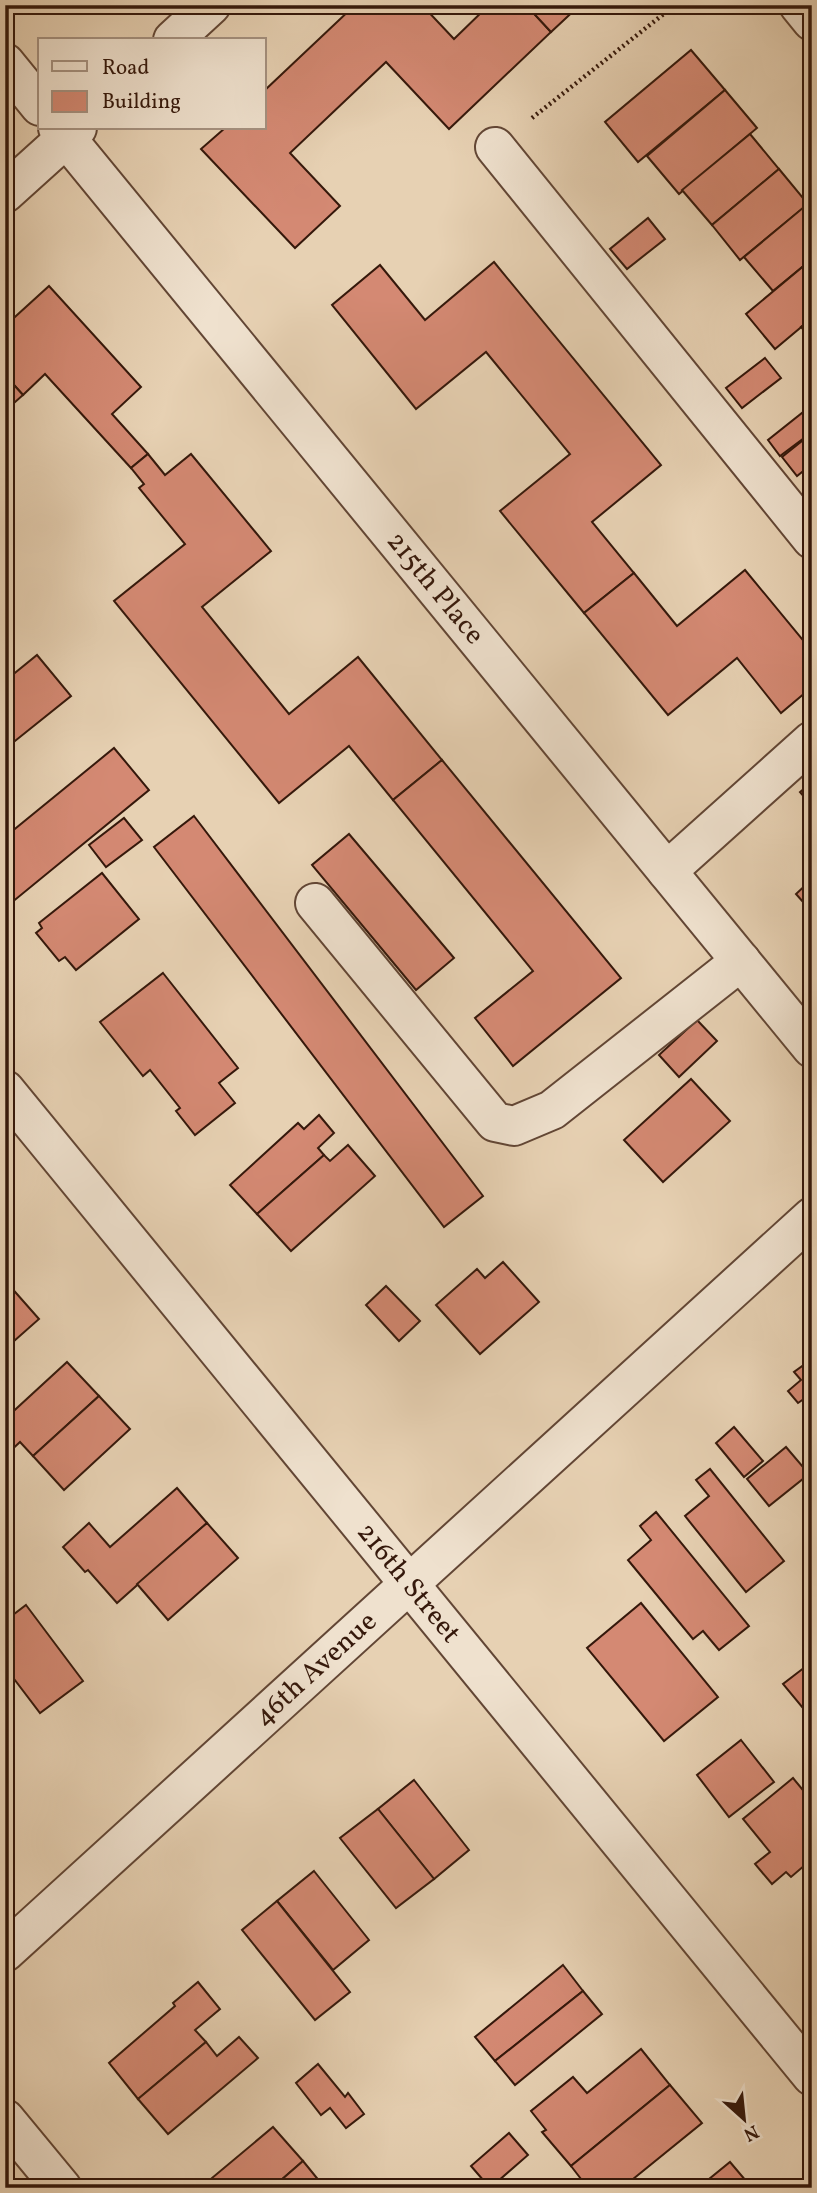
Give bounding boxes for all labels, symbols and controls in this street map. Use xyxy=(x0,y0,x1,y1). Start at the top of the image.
legend xyxy=(38,38,266,130)
text: Road xyxy=(102,54,149,83)
text: Building xyxy=(102,88,181,117)
street label: 215th Place xyxy=(377,523,493,653)
street label: 216th Street xyxy=(347,1514,470,1652)
street label: 46th Avenue xyxy=(245,1603,386,1736)
north arrow xyxy=(708,2084,778,2154)
text: N xyxy=(739,2118,763,2147)

